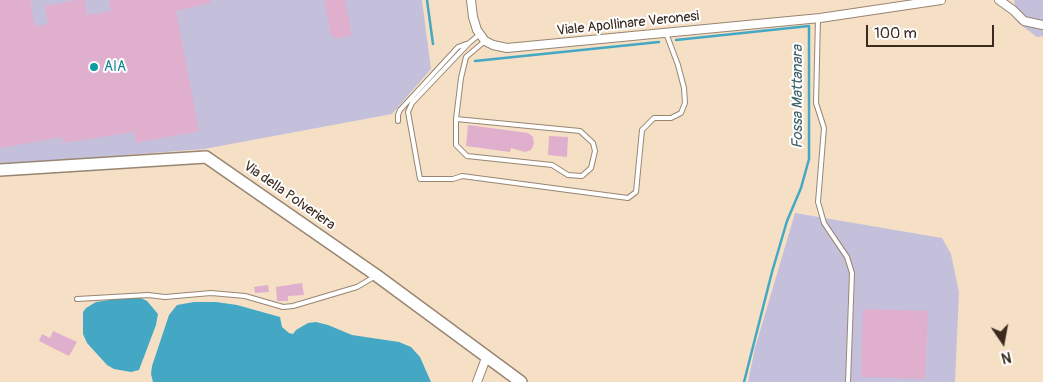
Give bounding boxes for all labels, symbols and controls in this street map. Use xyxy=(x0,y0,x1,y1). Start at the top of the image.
street label: Viale Apollinare Veronesi xyxy=(556,8,700,40)
scale bar xyxy=(868,15,996,47)
text: 100 m xyxy=(874,24,917,43)
water label: Fossa Mattanara xyxy=(789,45,807,149)
place label: AIA xyxy=(104,59,126,75)
marker: AIA xyxy=(88,61,100,73)
street label: Via della Polveriera xyxy=(240,158,338,234)
north arrow xyxy=(978,317,1028,367)
text: N xyxy=(1000,348,1013,366)

